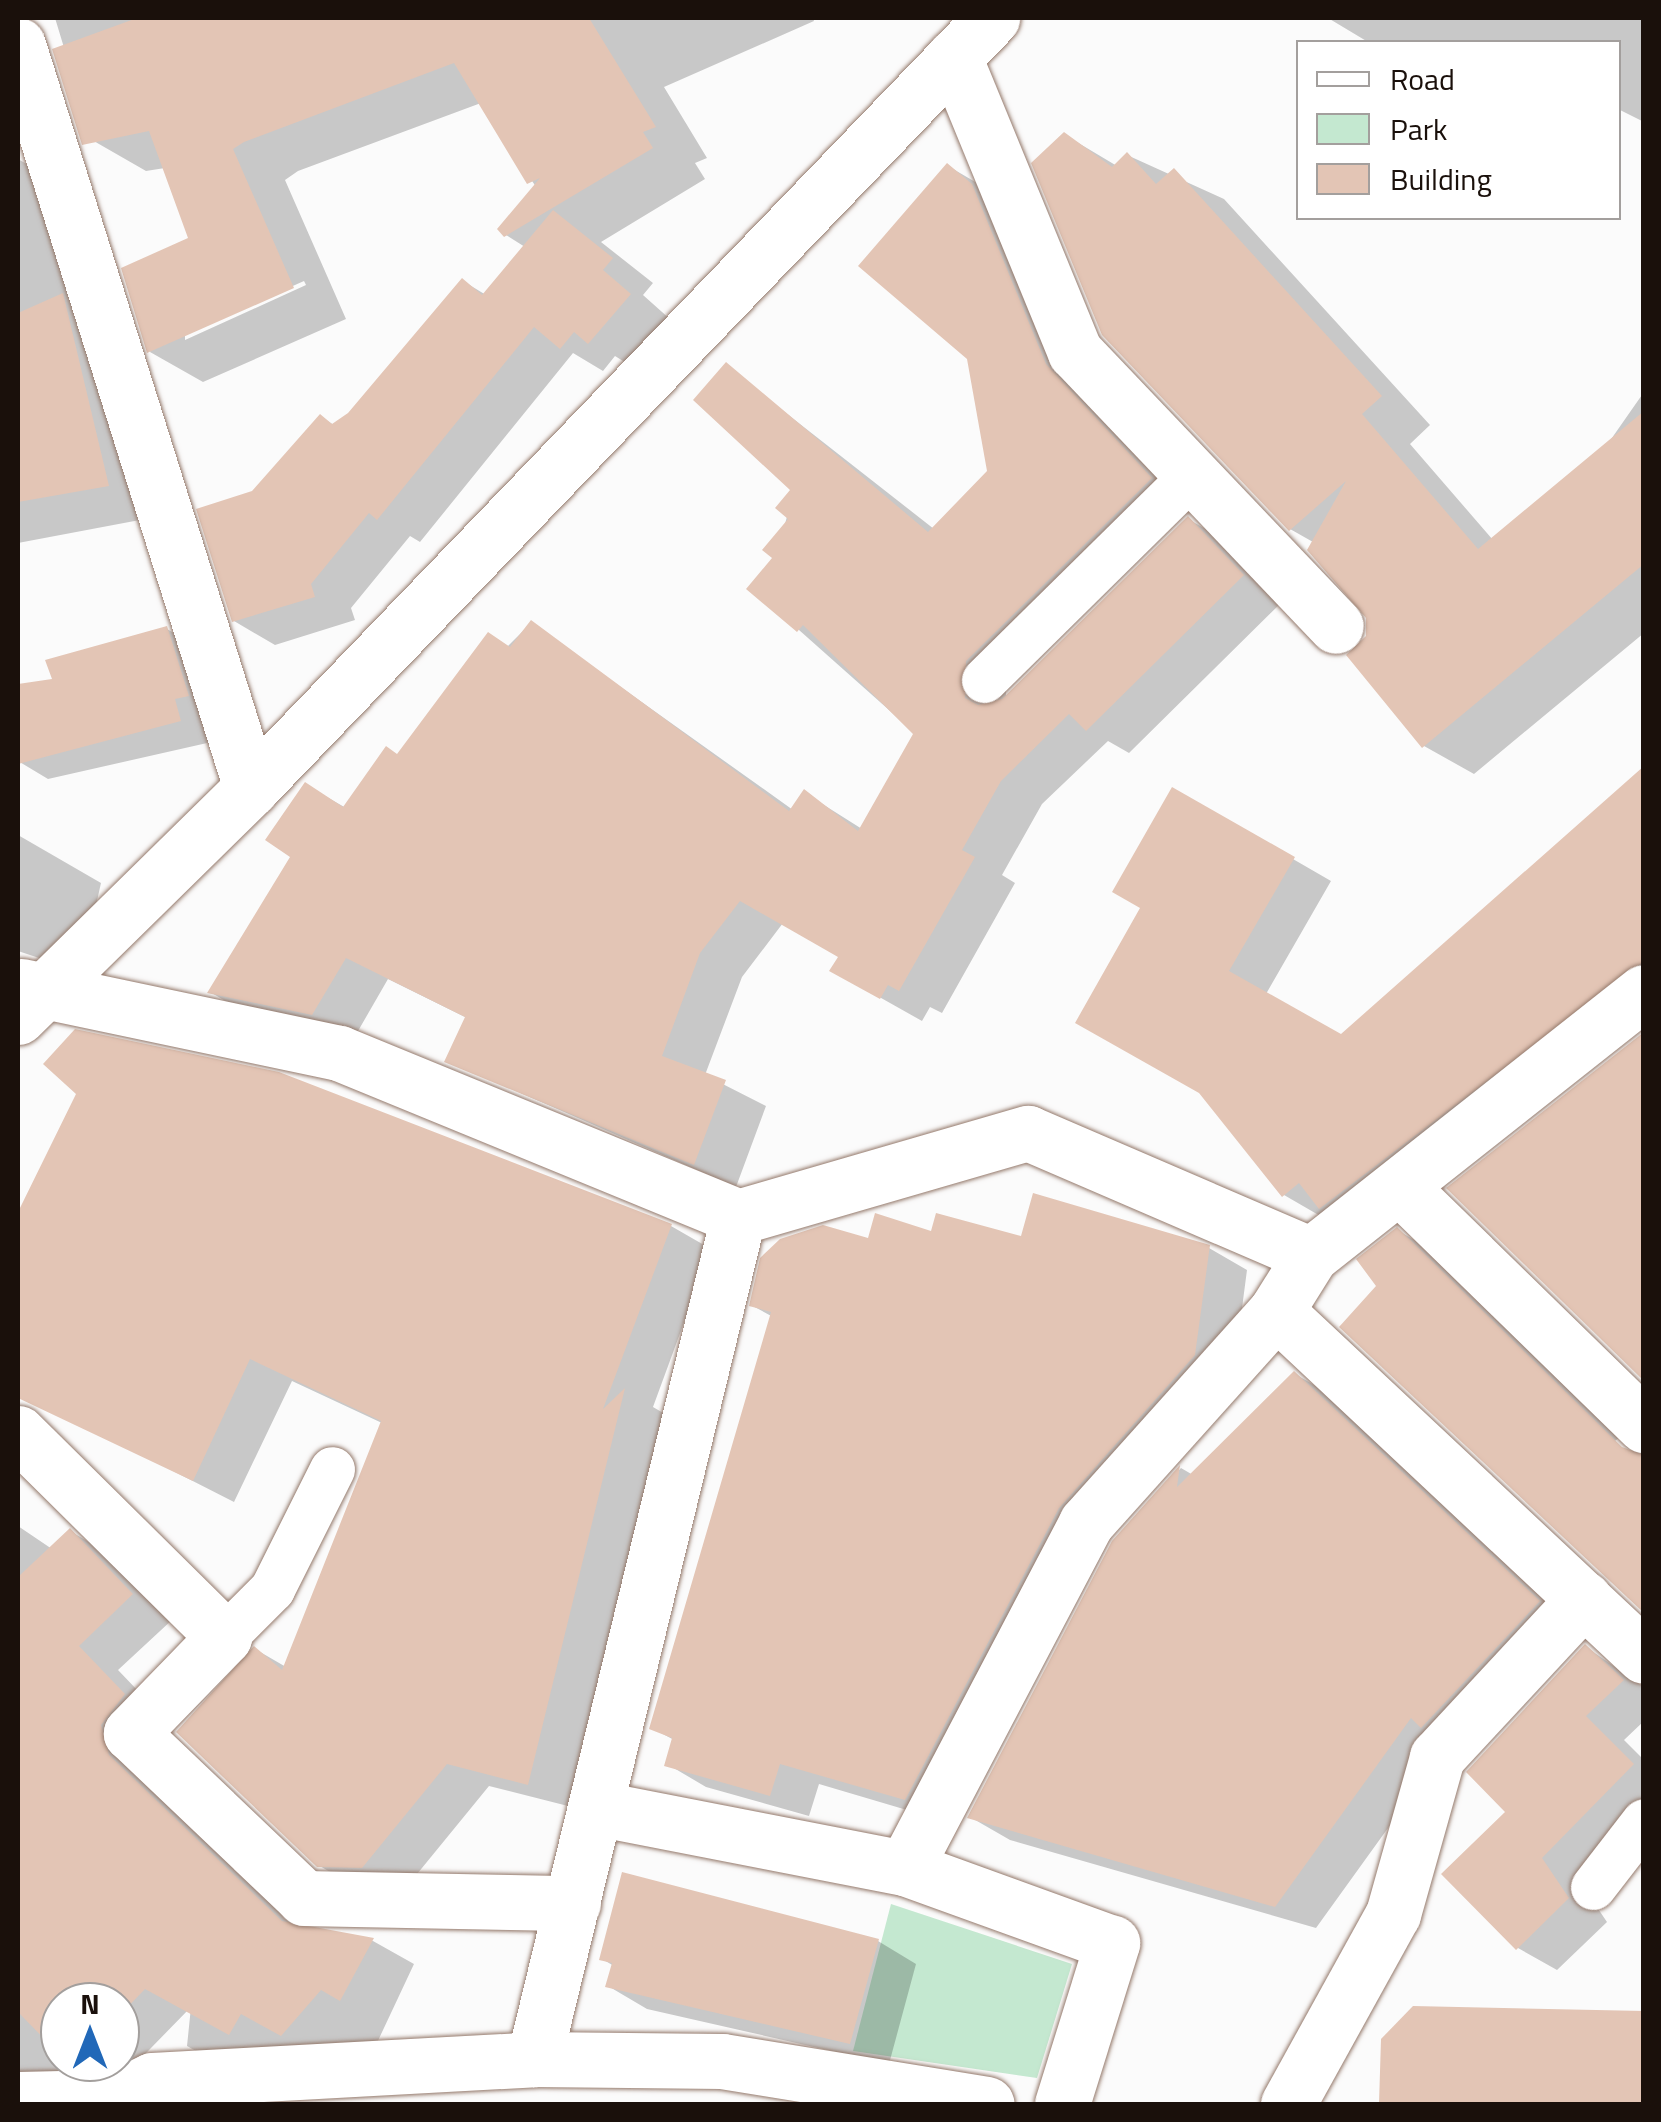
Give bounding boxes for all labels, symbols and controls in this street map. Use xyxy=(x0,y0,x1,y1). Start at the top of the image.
legend xyxy=(1296,40,1621,220)
text: Road xyxy=(1390,56,1455,102)
text: Park xyxy=(1390,106,1447,152)
text: Building xyxy=(1390,156,1492,202)
north arrow xyxy=(40,1982,140,2082)
text: N xyxy=(80,1982,100,2025)

